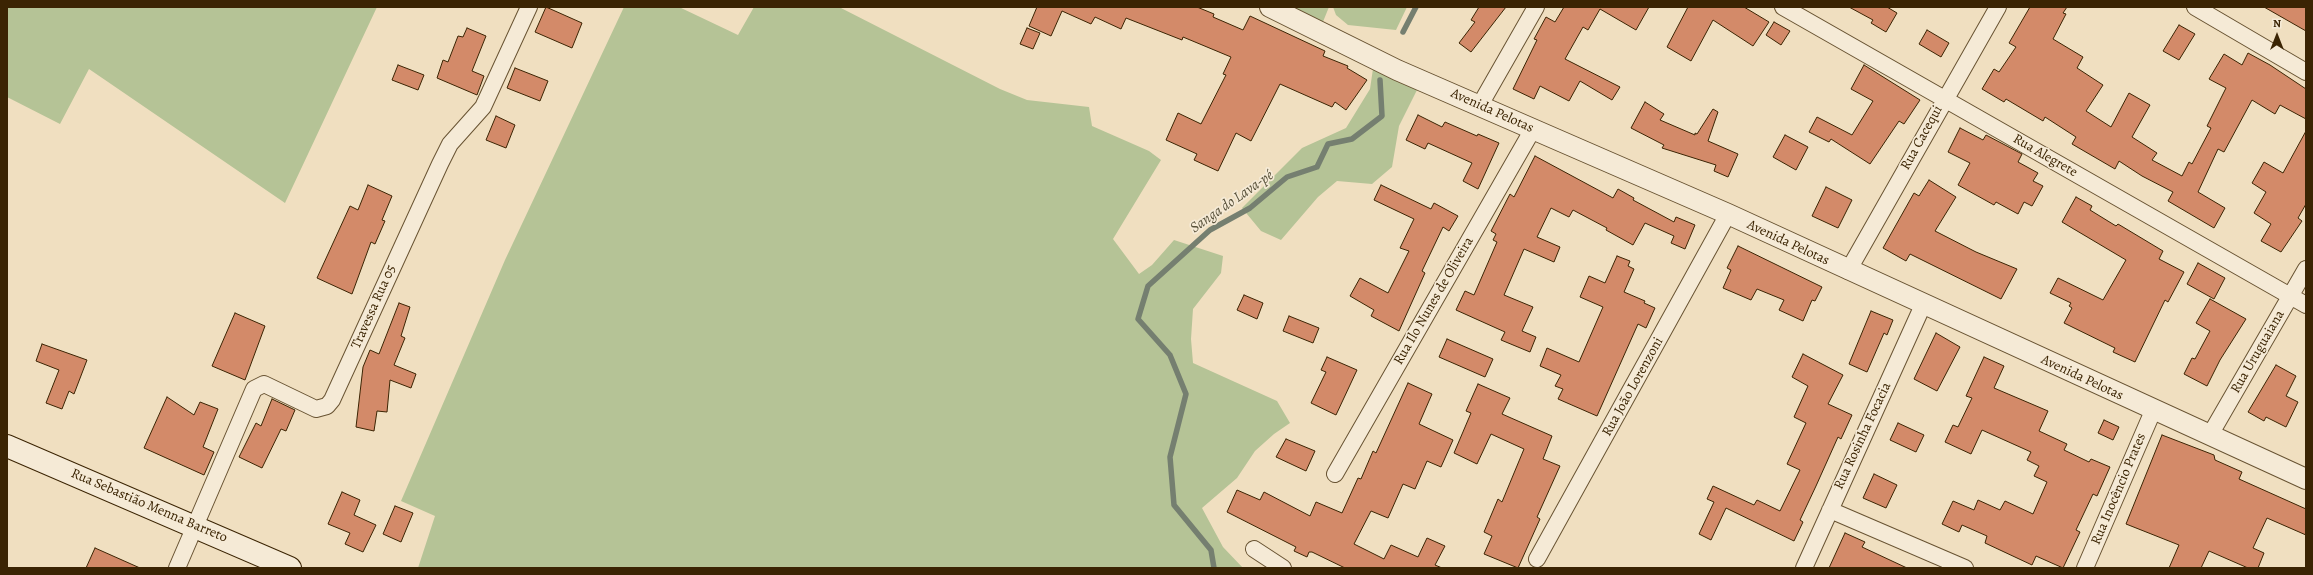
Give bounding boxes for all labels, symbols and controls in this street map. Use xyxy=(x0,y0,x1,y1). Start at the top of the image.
north arrow xyxy=(2257,16,2297,56)
text: N xyxy=(2273,16,2281,31)
street label: Avenida Pelotas xyxy=(1448,85,1536,137)
street label: Rua Cacequi xyxy=(1897,103,1947,173)
street label: Rua Alegrete xyxy=(2010,131,2080,181)
water label: Sanga do Lava-pé xyxy=(1187,167,1277,237)
street label: Avenida Pelotas xyxy=(1744,217,1832,269)
street label: Rua Ilo Nunes de Oliveira xyxy=(1391,234,1477,368)
street label: Travessa Rua 05 xyxy=(348,262,400,352)
street label: Rua Uruguaiana xyxy=(2227,308,2289,396)
street label: Rua João Lorenzoni xyxy=(1599,335,1667,439)
street label: Avenida Pelotas xyxy=(2038,352,2126,404)
street label: Rua Rosinha Focacia xyxy=(1831,380,1895,492)
street label: Rua Inocêncio Prates xyxy=(2088,431,2150,547)
street label: Rua Sebastião Menna Barreto xyxy=(68,465,230,547)

